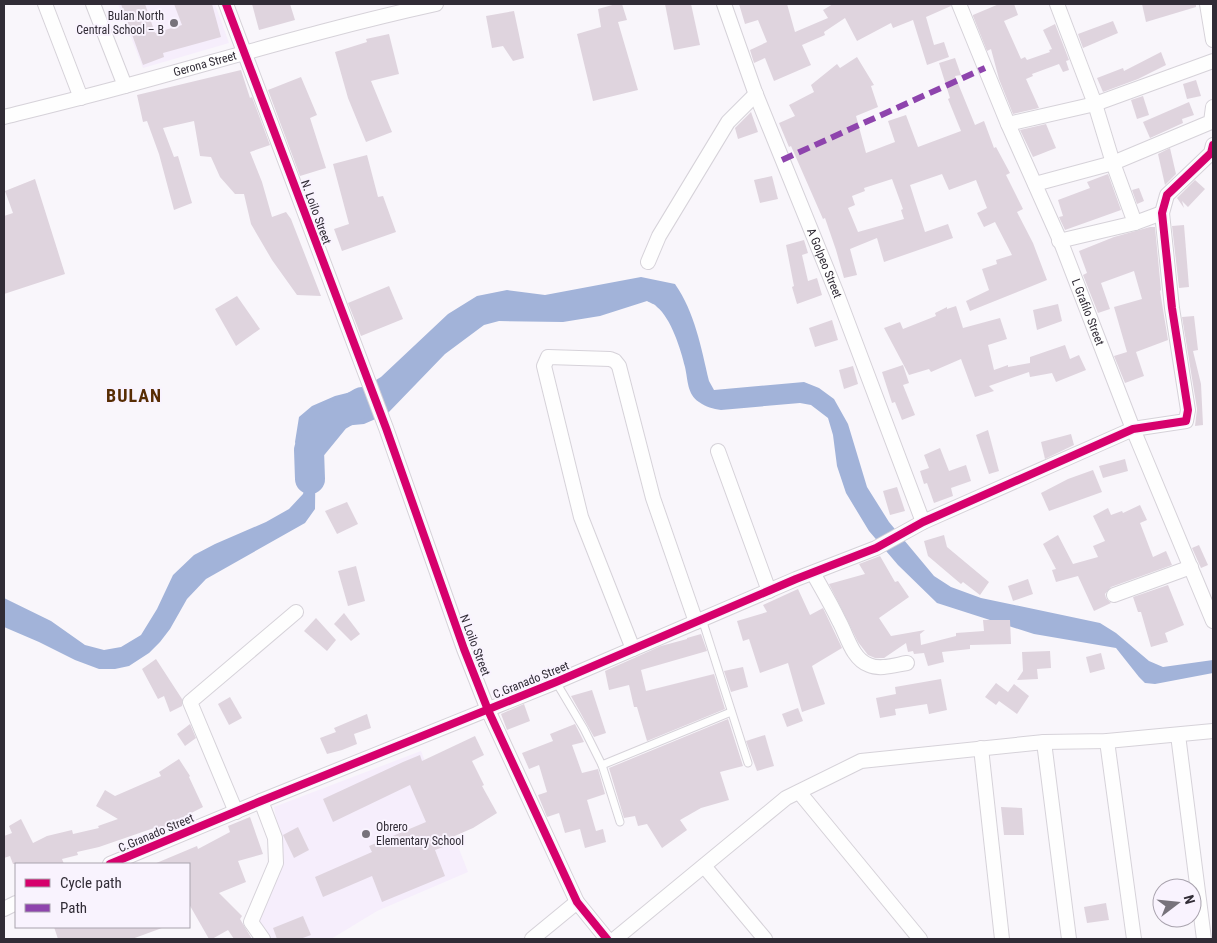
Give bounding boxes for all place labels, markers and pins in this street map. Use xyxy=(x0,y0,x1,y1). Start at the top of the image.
place label: Bulan North Central School – B xyxy=(76,9,164,37)
marker: Bulan North Central School – B xyxy=(168,17,180,29)
place label: Obrero Elementary School xyxy=(376,820,464,848)
marker: Obrero Elementary School xyxy=(360,828,372,840)

